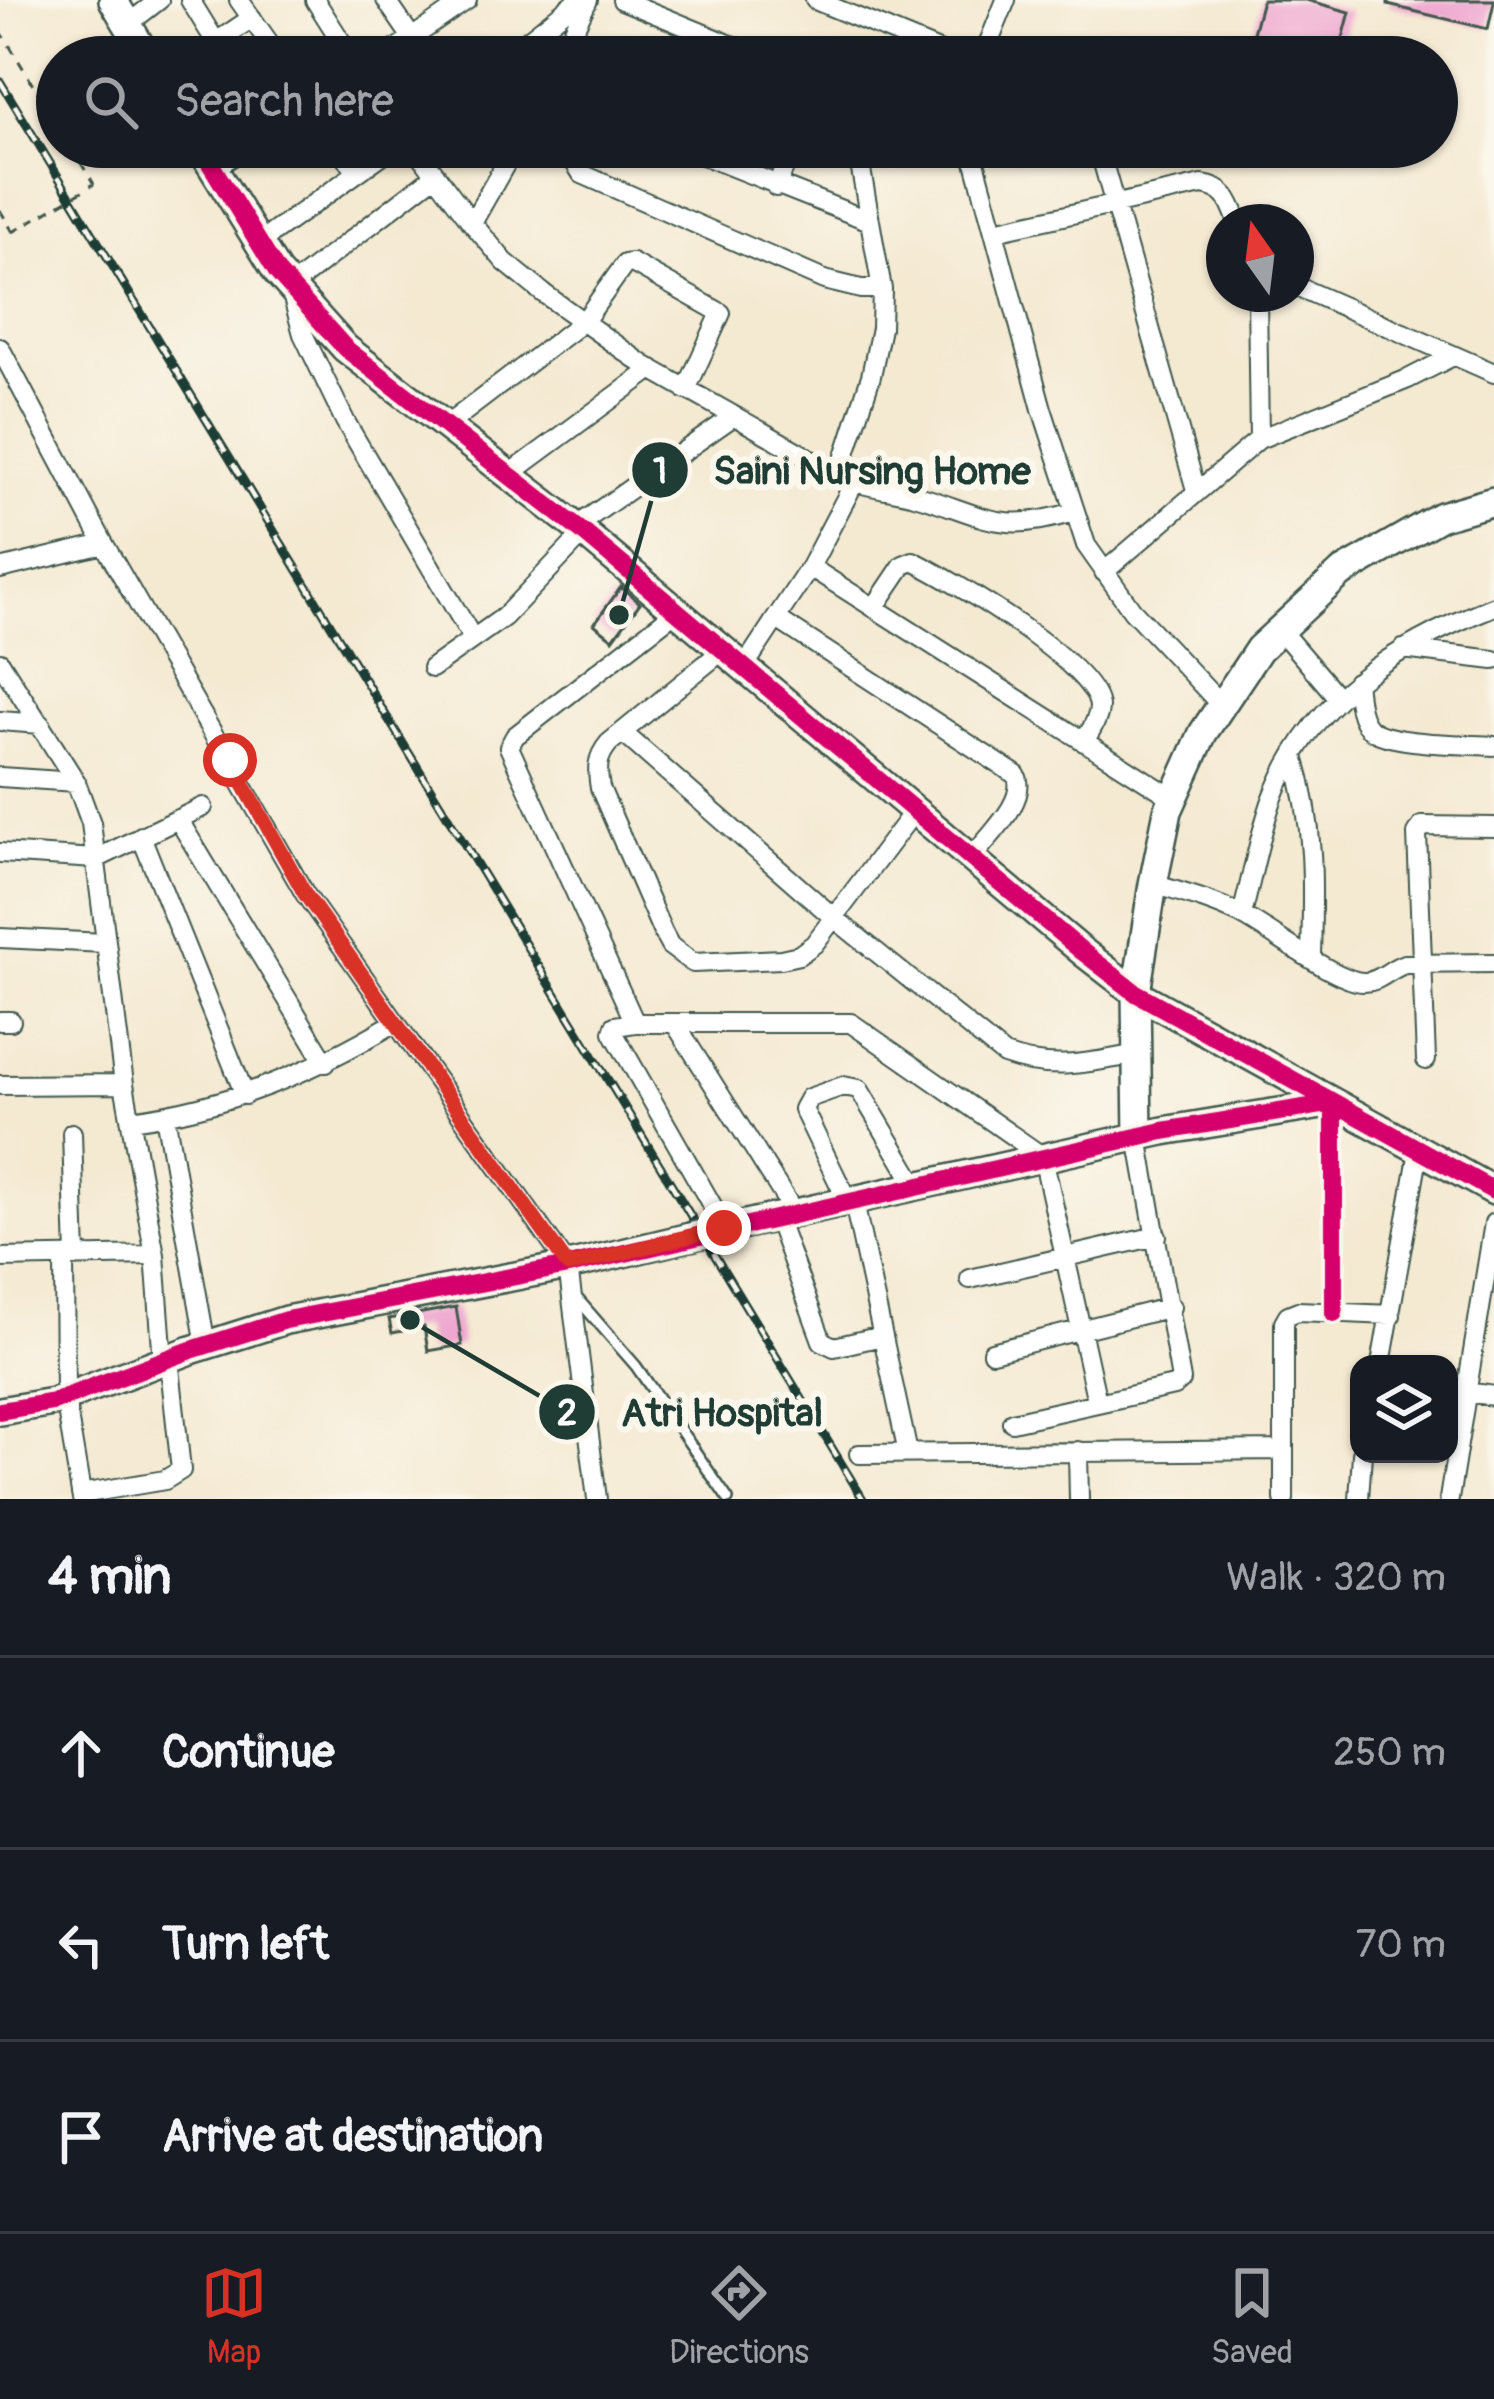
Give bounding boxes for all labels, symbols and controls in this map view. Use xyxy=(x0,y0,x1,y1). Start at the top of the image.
search box xyxy=(36,36,1458,168)
icon: search xyxy=(78,69,144,135)
text: Search here xyxy=(174,74,394,130)
north arrow xyxy=(1206,204,1314,312)
callout: Saini Nursing Home xyxy=(630,432,1055,507)
text: Saini Nursing Home xyxy=(713,447,1031,496)
text: 1 xyxy=(653,449,667,494)
route start xyxy=(203,733,257,787)
route end xyxy=(697,1201,751,1255)
map controls xyxy=(1350,1355,1458,1463)
button: layers xyxy=(1350,1355,1458,1463)
callout: Atri Hospital xyxy=(537,1375,847,1450)
text: Atri Hospital xyxy=(621,1389,823,1438)
text: 2 xyxy=(557,1391,577,1436)
text: 4 min xyxy=(48,1545,171,1609)
text: Walk · 320 m xyxy=(1226,1553,1446,1602)
icon: ahead xyxy=(48,1720,114,1786)
text: Continue xyxy=(162,1725,335,1781)
text: 250 m xyxy=(1333,1728,1446,1777)
icon: left xyxy=(48,1912,114,1978)
text: Turn left xyxy=(162,1917,329,1973)
text: 70 m xyxy=(1356,1920,1446,1969)
icon: arrive xyxy=(48,2104,114,2170)
text: Arrive at destination xyxy=(162,2109,543,2165)
tab: Map xyxy=(201,2260,267,2373)
tab: Directions xyxy=(669,2260,809,2373)
tab: Saved xyxy=(1211,2260,1293,2373)

